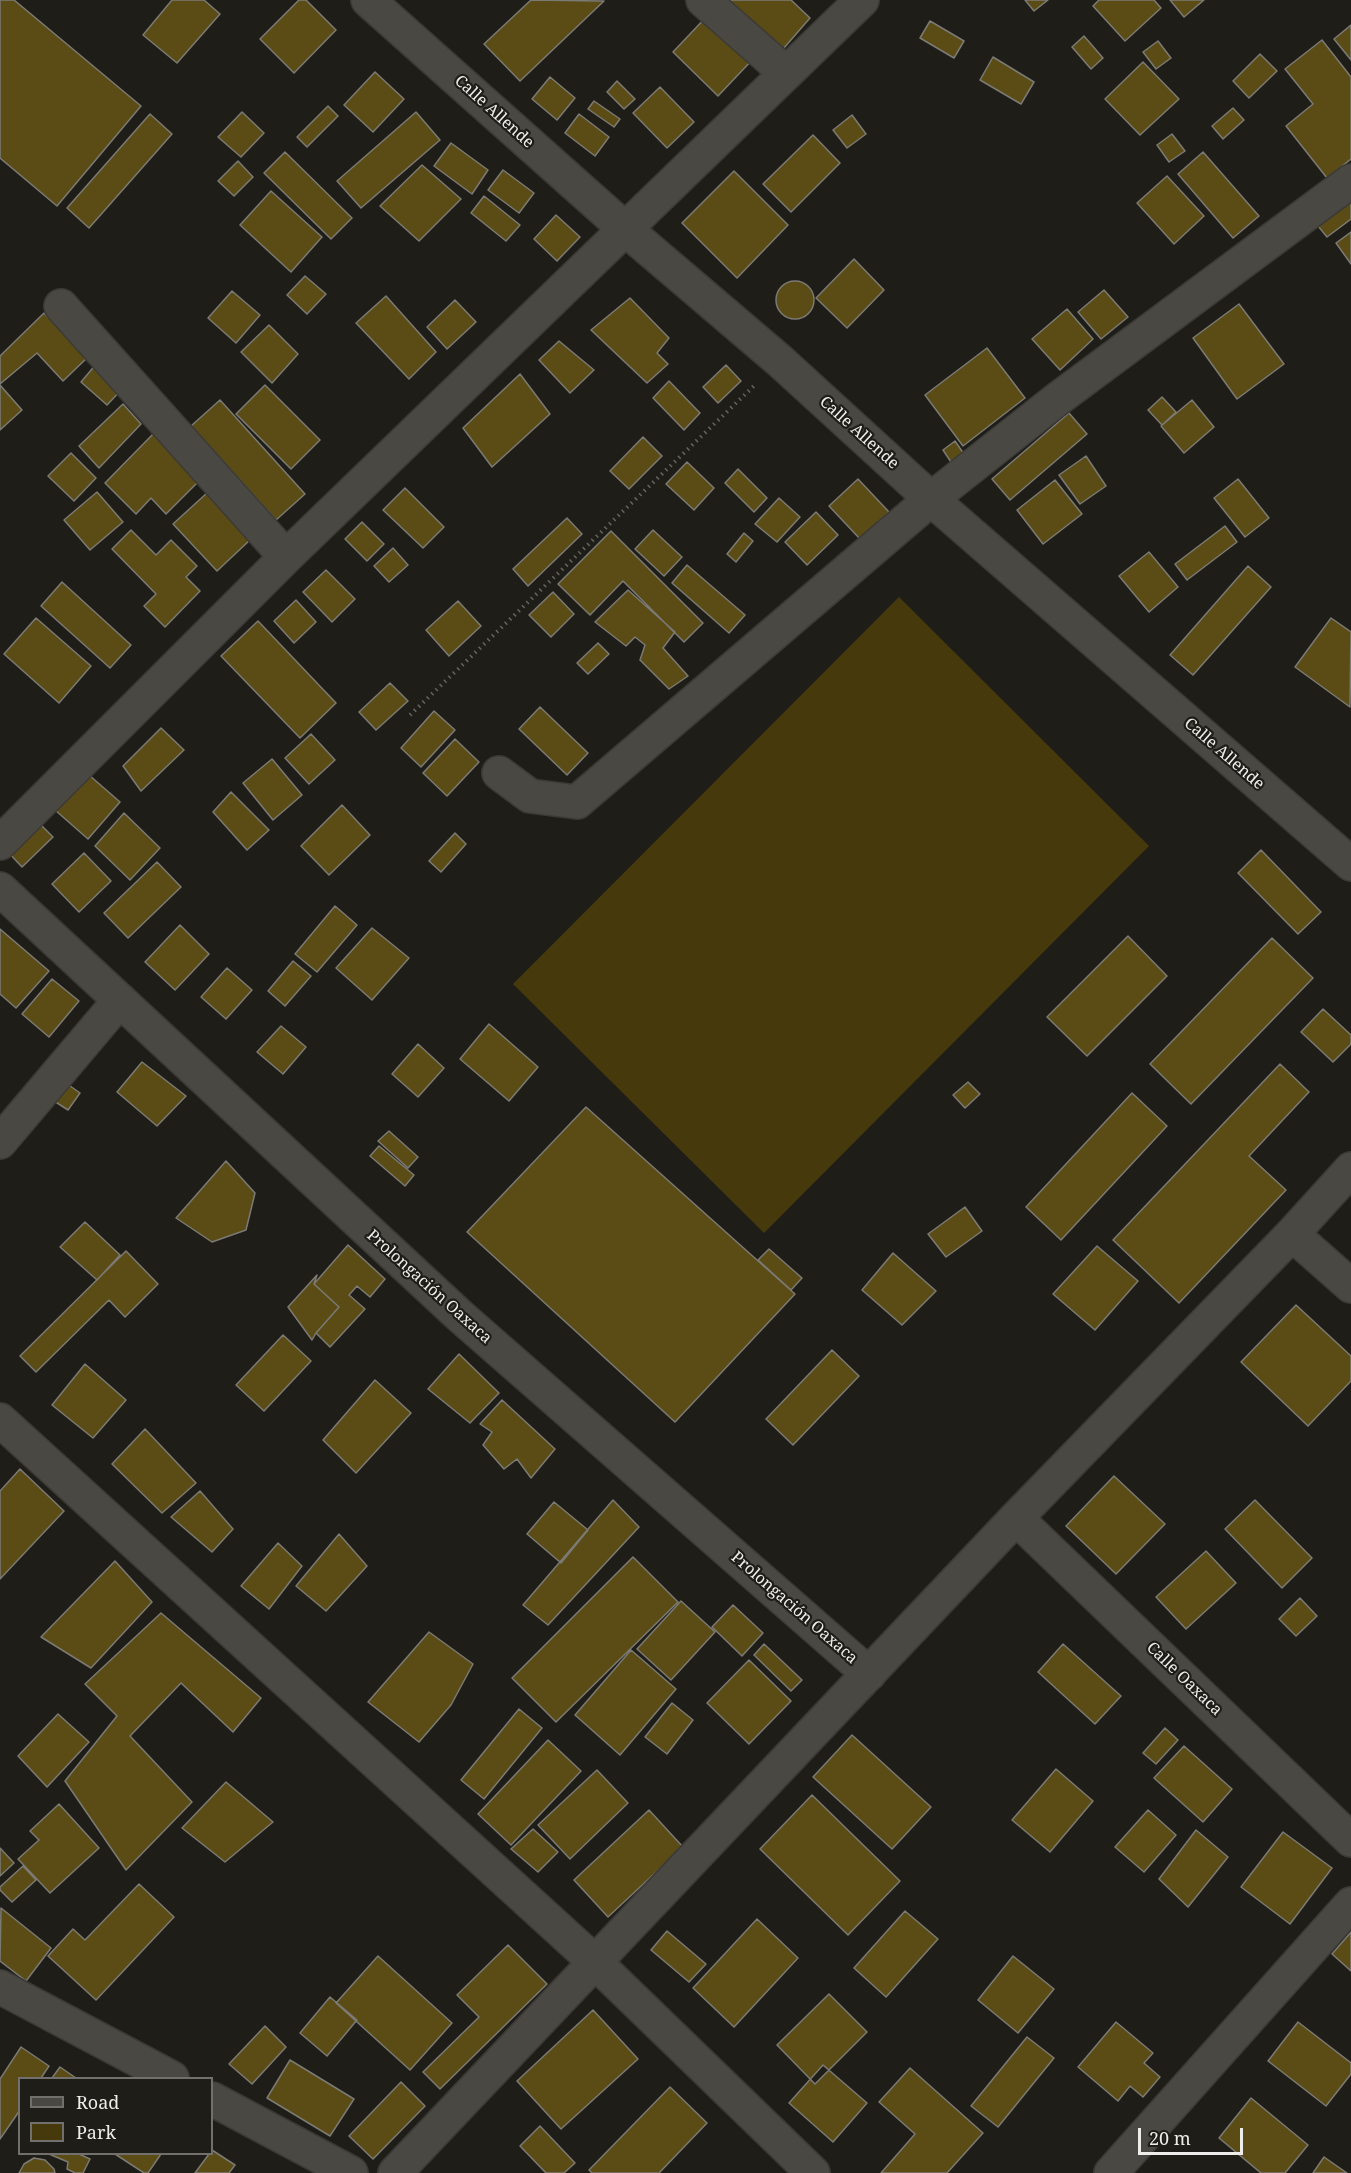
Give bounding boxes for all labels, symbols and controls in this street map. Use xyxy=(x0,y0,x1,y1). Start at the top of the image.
street label: Calle Allende xyxy=(450,71,538,153)
street label: Calle Allende xyxy=(815,392,903,474)
street label: Calle Allende xyxy=(1180,714,1268,794)
street label: Prolongación Oaxaca xyxy=(363,1226,495,1348)
street label: Prolongación Oaxaca xyxy=(727,1548,861,1668)
street label: Calle Oaxaca xyxy=(1142,1638,1226,1720)
legend xyxy=(18,2077,213,2155)
text: Road xyxy=(76,2090,119,2114)
scale bar xyxy=(1141,2116,1246,2154)
text: Park xyxy=(76,2120,116,2144)
text: 20 m xyxy=(1149,2126,1191,2150)

